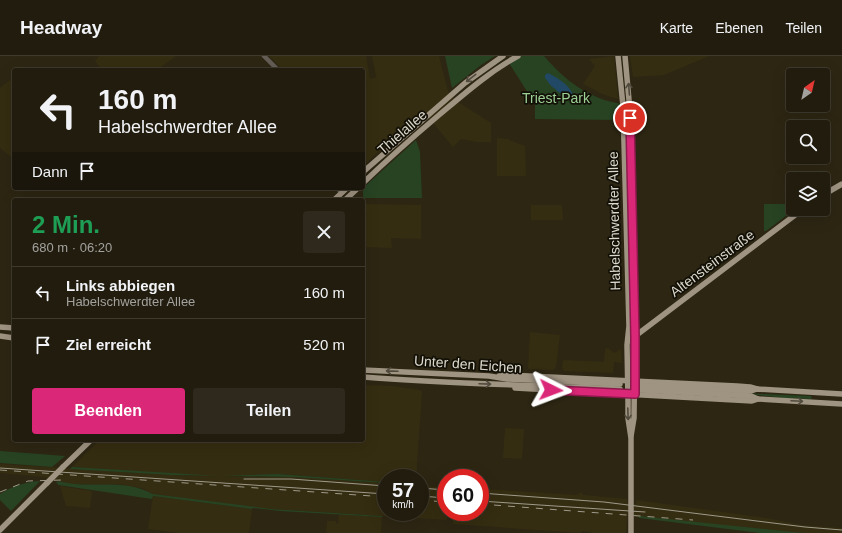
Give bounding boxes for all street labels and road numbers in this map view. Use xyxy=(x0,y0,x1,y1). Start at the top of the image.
street label: Thielallee xyxy=(374,106,430,158)
street label: Habelschwerdter Allee xyxy=(605,151,623,291)
street label: Altensteinstraße xyxy=(667,226,757,300)
street label: Unter den Eichen xyxy=(413,352,523,376)

